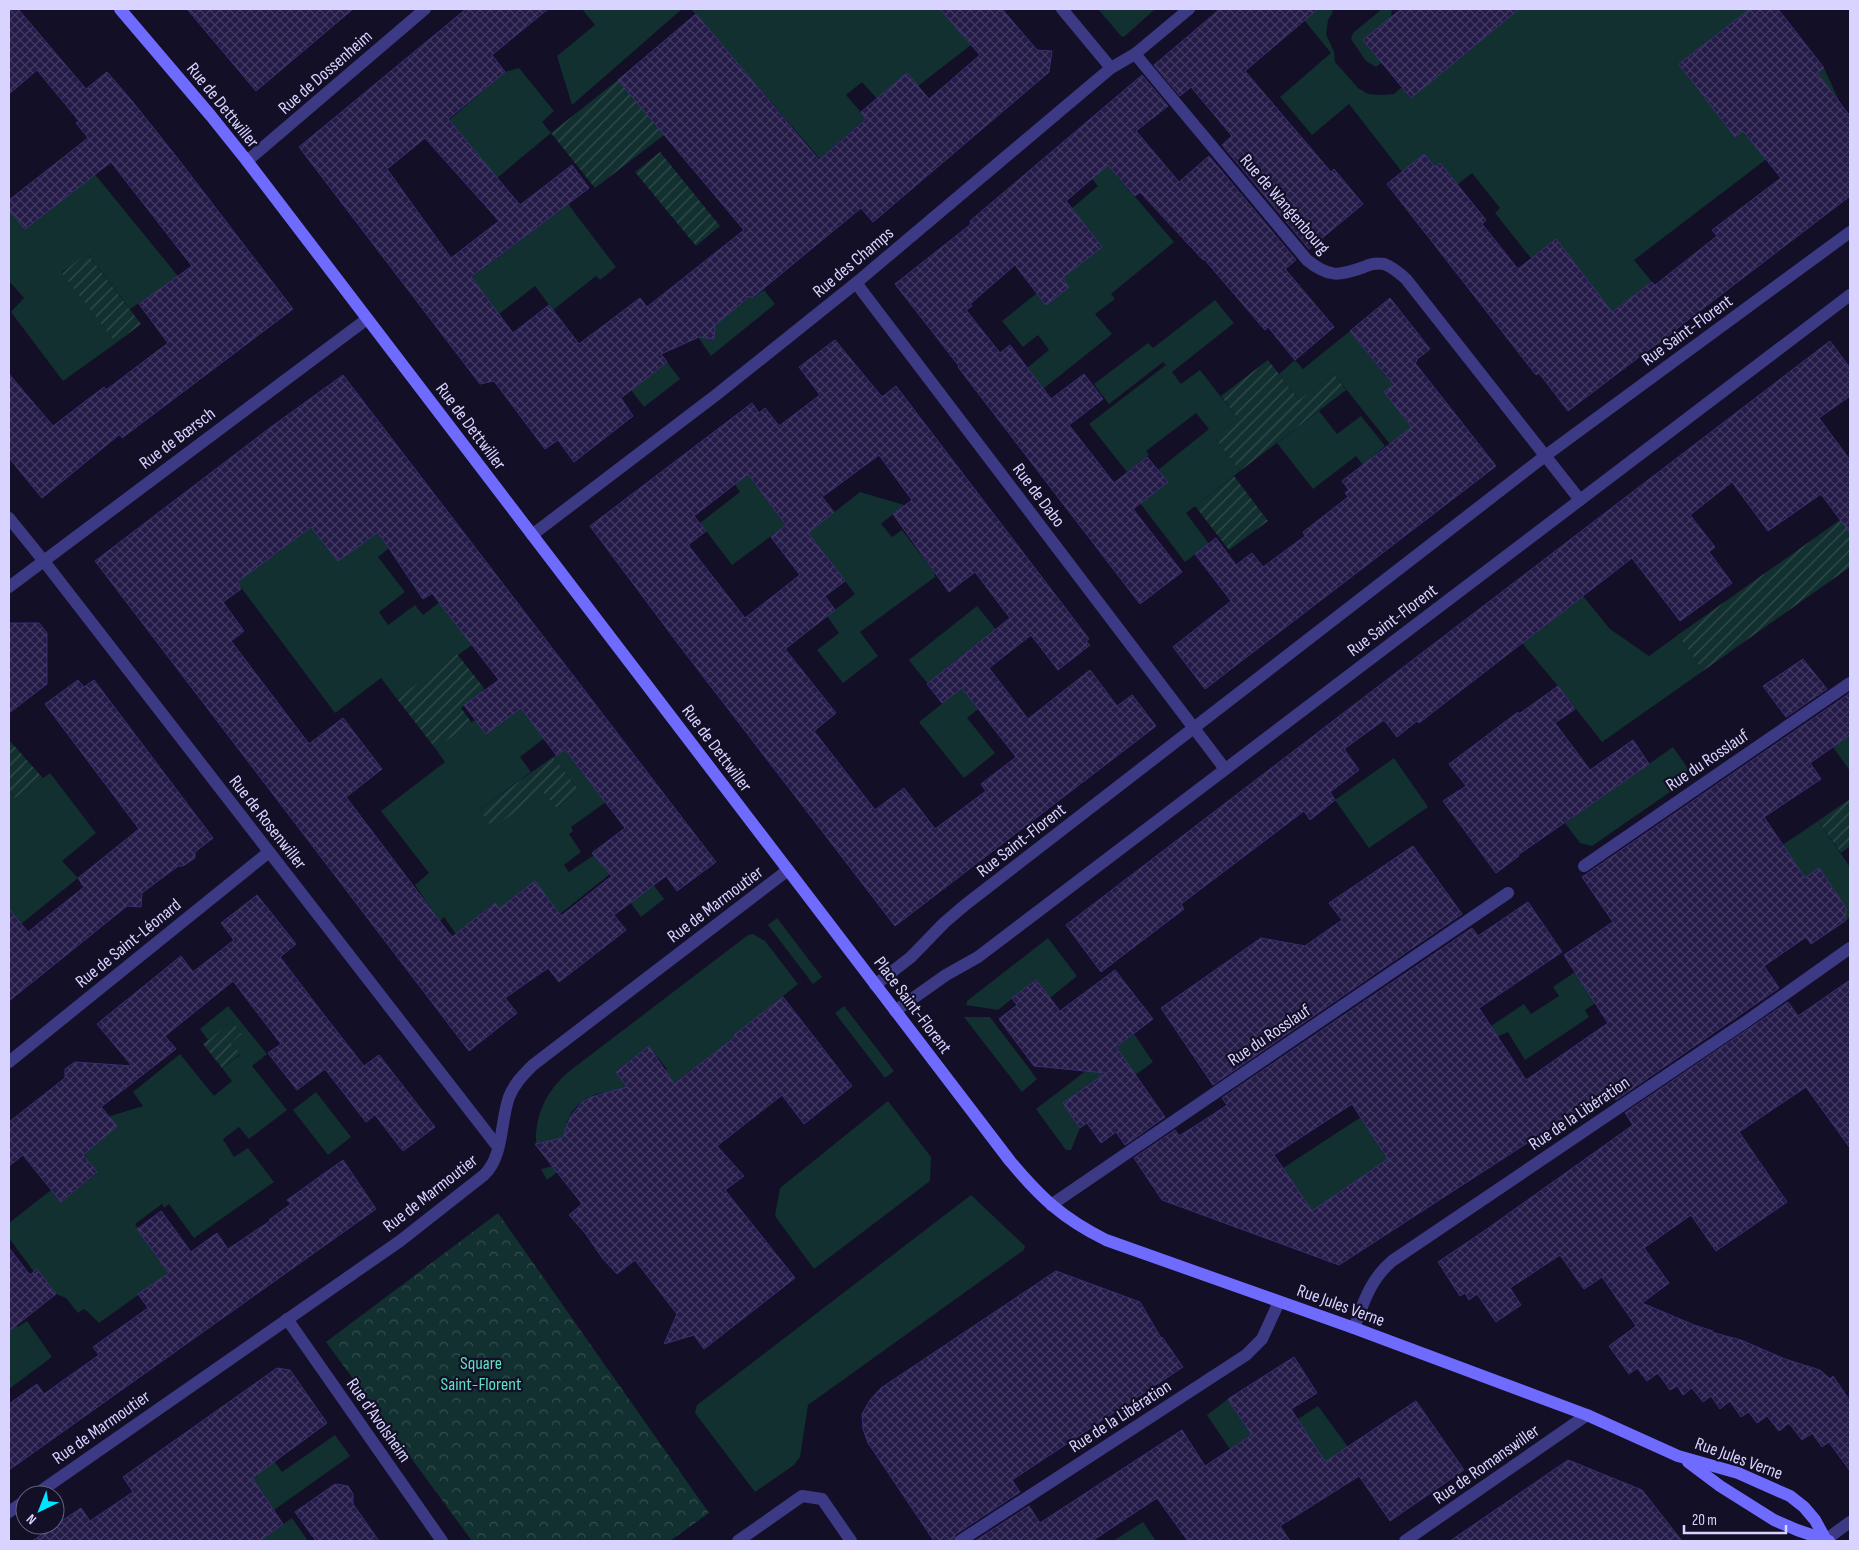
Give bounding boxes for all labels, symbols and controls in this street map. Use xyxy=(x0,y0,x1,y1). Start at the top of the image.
street label: Rue de Dossenheim xyxy=(274,26,377,119)
street label: Rue de Dettwiller xyxy=(182,59,263,152)
street label: Rue de Wangenbourg xyxy=(1235,150,1334,259)
street label: Rue des Champs xyxy=(809,223,898,302)
street label: Rue Saint-Florent xyxy=(1638,290,1737,370)
street label: Rue de Dettwiller xyxy=(431,379,510,474)
street label: Rue de Bœrsch xyxy=(135,403,219,474)
street label: Rue de Dabo xyxy=(1008,459,1069,531)
street label: Rue Saint-Florent xyxy=(1343,580,1442,661)
street label: Rue de Dettwiller xyxy=(677,701,756,796)
street label: Rue du Rosslauf xyxy=(1662,725,1753,796)
street label: Rue de Rosenwiller xyxy=(225,771,311,873)
street label: Rue Saint-Florent xyxy=(973,799,1070,882)
street label: Rue de Marmoutier xyxy=(663,862,767,947)
street label: Rue de Saint-Léonard xyxy=(71,894,185,992)
street label: Place Saint-Florent xyxy=(869,953,956,1058)
street label: Rue du Rosslauf xyxy=(1224,1000,1315,1071)
street label: Rue de la Libération xyxy=(1525,1072,1634,1155)
street label: Rue de Marmoutier xyxy=(379,1150,482,1237)
street label: Rue Jules Verne xyxy=(1294,1280,1388,1331)
park label: Square Saint-Florent xyxy=(441,1353,522,1395)
street label: Rue d'Avolsheim xyxy=(342,1374,415,1466)
street label: Rue de la Libération xyxy=(1065,1376,1175,1457)
street label: Rue de Marmoutier xyxy=(49,1386,154,1469)
street label: Rue de Romanswiller xyxy=(1429,1420,1543,1509)
street label: Rue Jules Verne xyxy=(1692,1433,1786,1484)
north arrow xyxy=(15,1485,65,1535)
scale bar xyxy=(1684,1502,1786,1534)
text: N xyxy=(23,1510,40,1528)
text: 20 m xyxy=(1692,1511,1717,1530)

